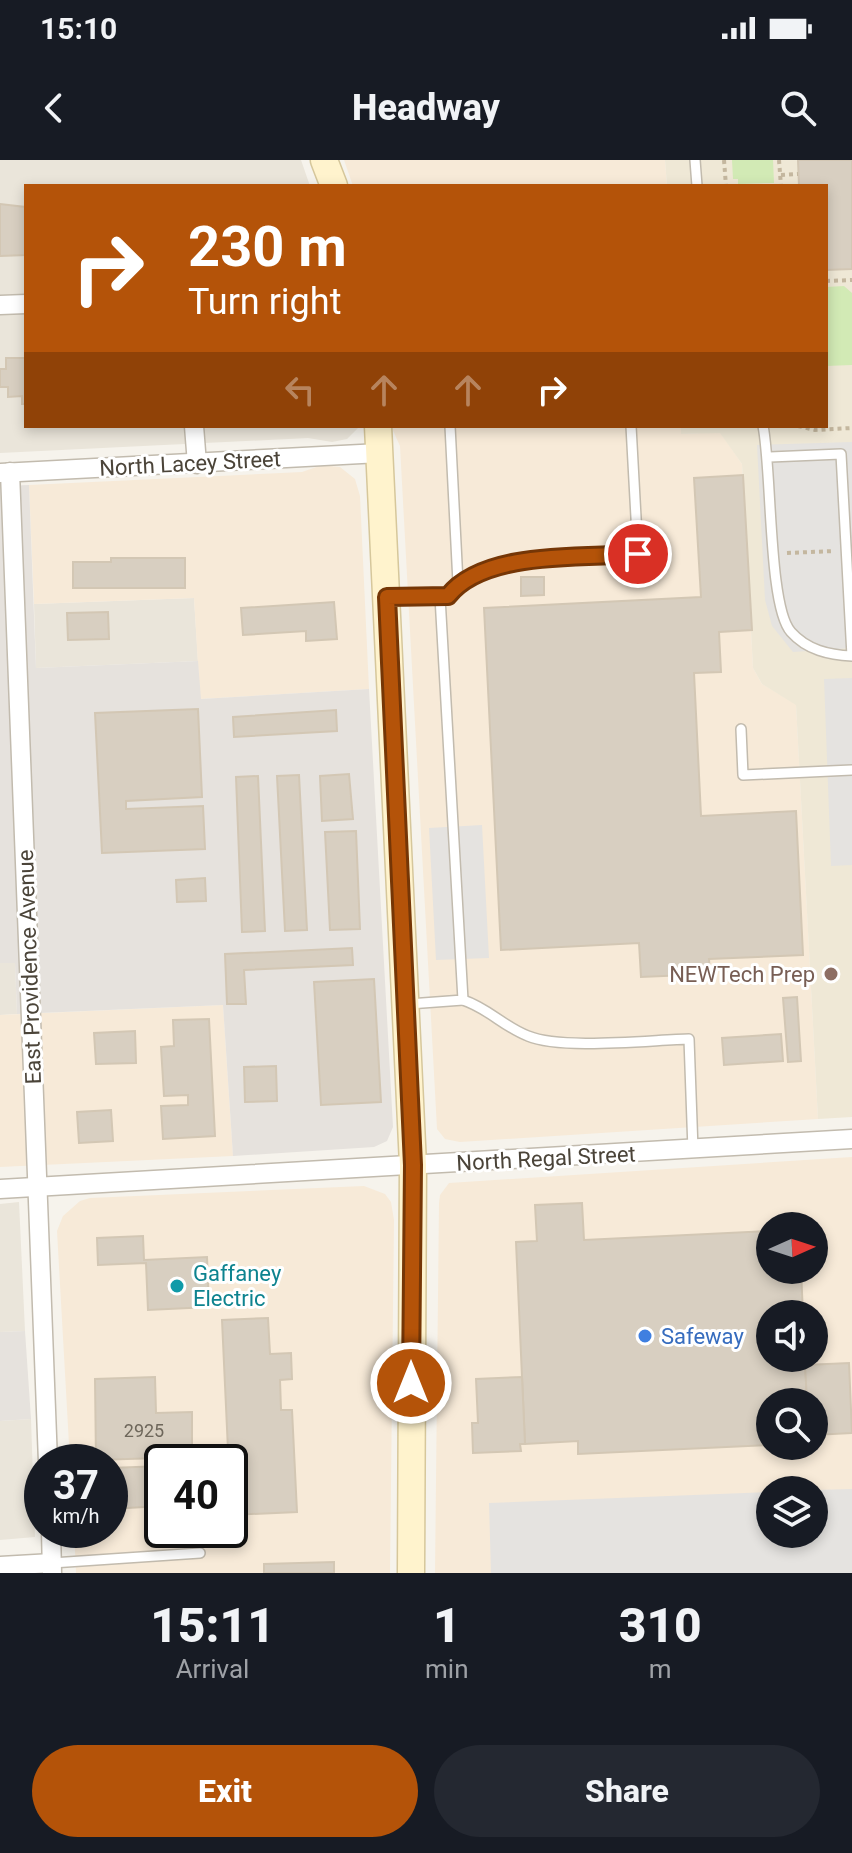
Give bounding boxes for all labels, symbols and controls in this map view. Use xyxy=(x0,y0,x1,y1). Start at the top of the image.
text: 15:10 xyxy=(40,11,117,46)
icon: back xyxy=(32,86,76,130)
icon: search xyxy=(776,86,820,130)
text: Headway xyxy=(352,87,500,129)
text: 230 m xyxy=(188,214,347,280)
icon: right xyxy=(56,216,160,320)
text: Turn right xyxy=(188,281,341,323)
icon: left xyxy=(278,368,322,412)
icon: ahead xyxy=(362,368,406,412)
icon: ahead xyxy=(446,368,490,412)
icon: right xyxy=(530,368,574,412)
street label: North Lacey Street xyxy=(99,446,281,481)
pin xyxy=(604,520,672,588)
icon: arrive xyxy=(616,532,660,576)
street label: East Providence Avenue xyxy=(13,849,46,1085)
place label: NEWTech Prep xyxy=(669,962,815,987)
marker: NEWTech Prep xyxy=(822,965,840,983)
street label: North Regal Street xyxy=(456,1141,636,1176)
north arrow xyxy=(756,1212,828,1284)
map controls xyxy=(756,1212,828,1548)
place label: Gaffaney Electric xyxy=(193,1261,282,1311)
marker: Gaffaney Electric xyxy=(168,1277,186,1295)
button: sound xyxy=(756,1300,828,1372)
place label: Safeway xyxy=(661,1324,744,1349)
marker: Safeway xyxy=(636,1327,654,1345)
position arrow xyxy=(369,1341,453,1425)
button: search xyxy=(756,1388,828,1460)
house number: 2925 xyxy=(124,1420,164,1441)
speed limit sign: 40 xyxy=(144,1444,248,1548)
text: 37 xyxy=(53,1462,99,1509)
button: layers xyxy=(756,1476,828,1548)
text: km/h xyxy=(53,1504,99,1528)
text: 15:11 xyxy=(150,1597,275,1654)
text: 1 xyxy=(433,1597,461,1654)
text: 310 xyxy=(619,1597,702,1654)
text: Arrival xyxy=(176,1654,249,1684)
text: min xyxy=(425,1654,469,1684)
text: m xyxy=(649,1654,672,1684)
button: Exit xyxy=(32,1745,418,1837)
button: Share xyxy=(434,1745,820,1837)

